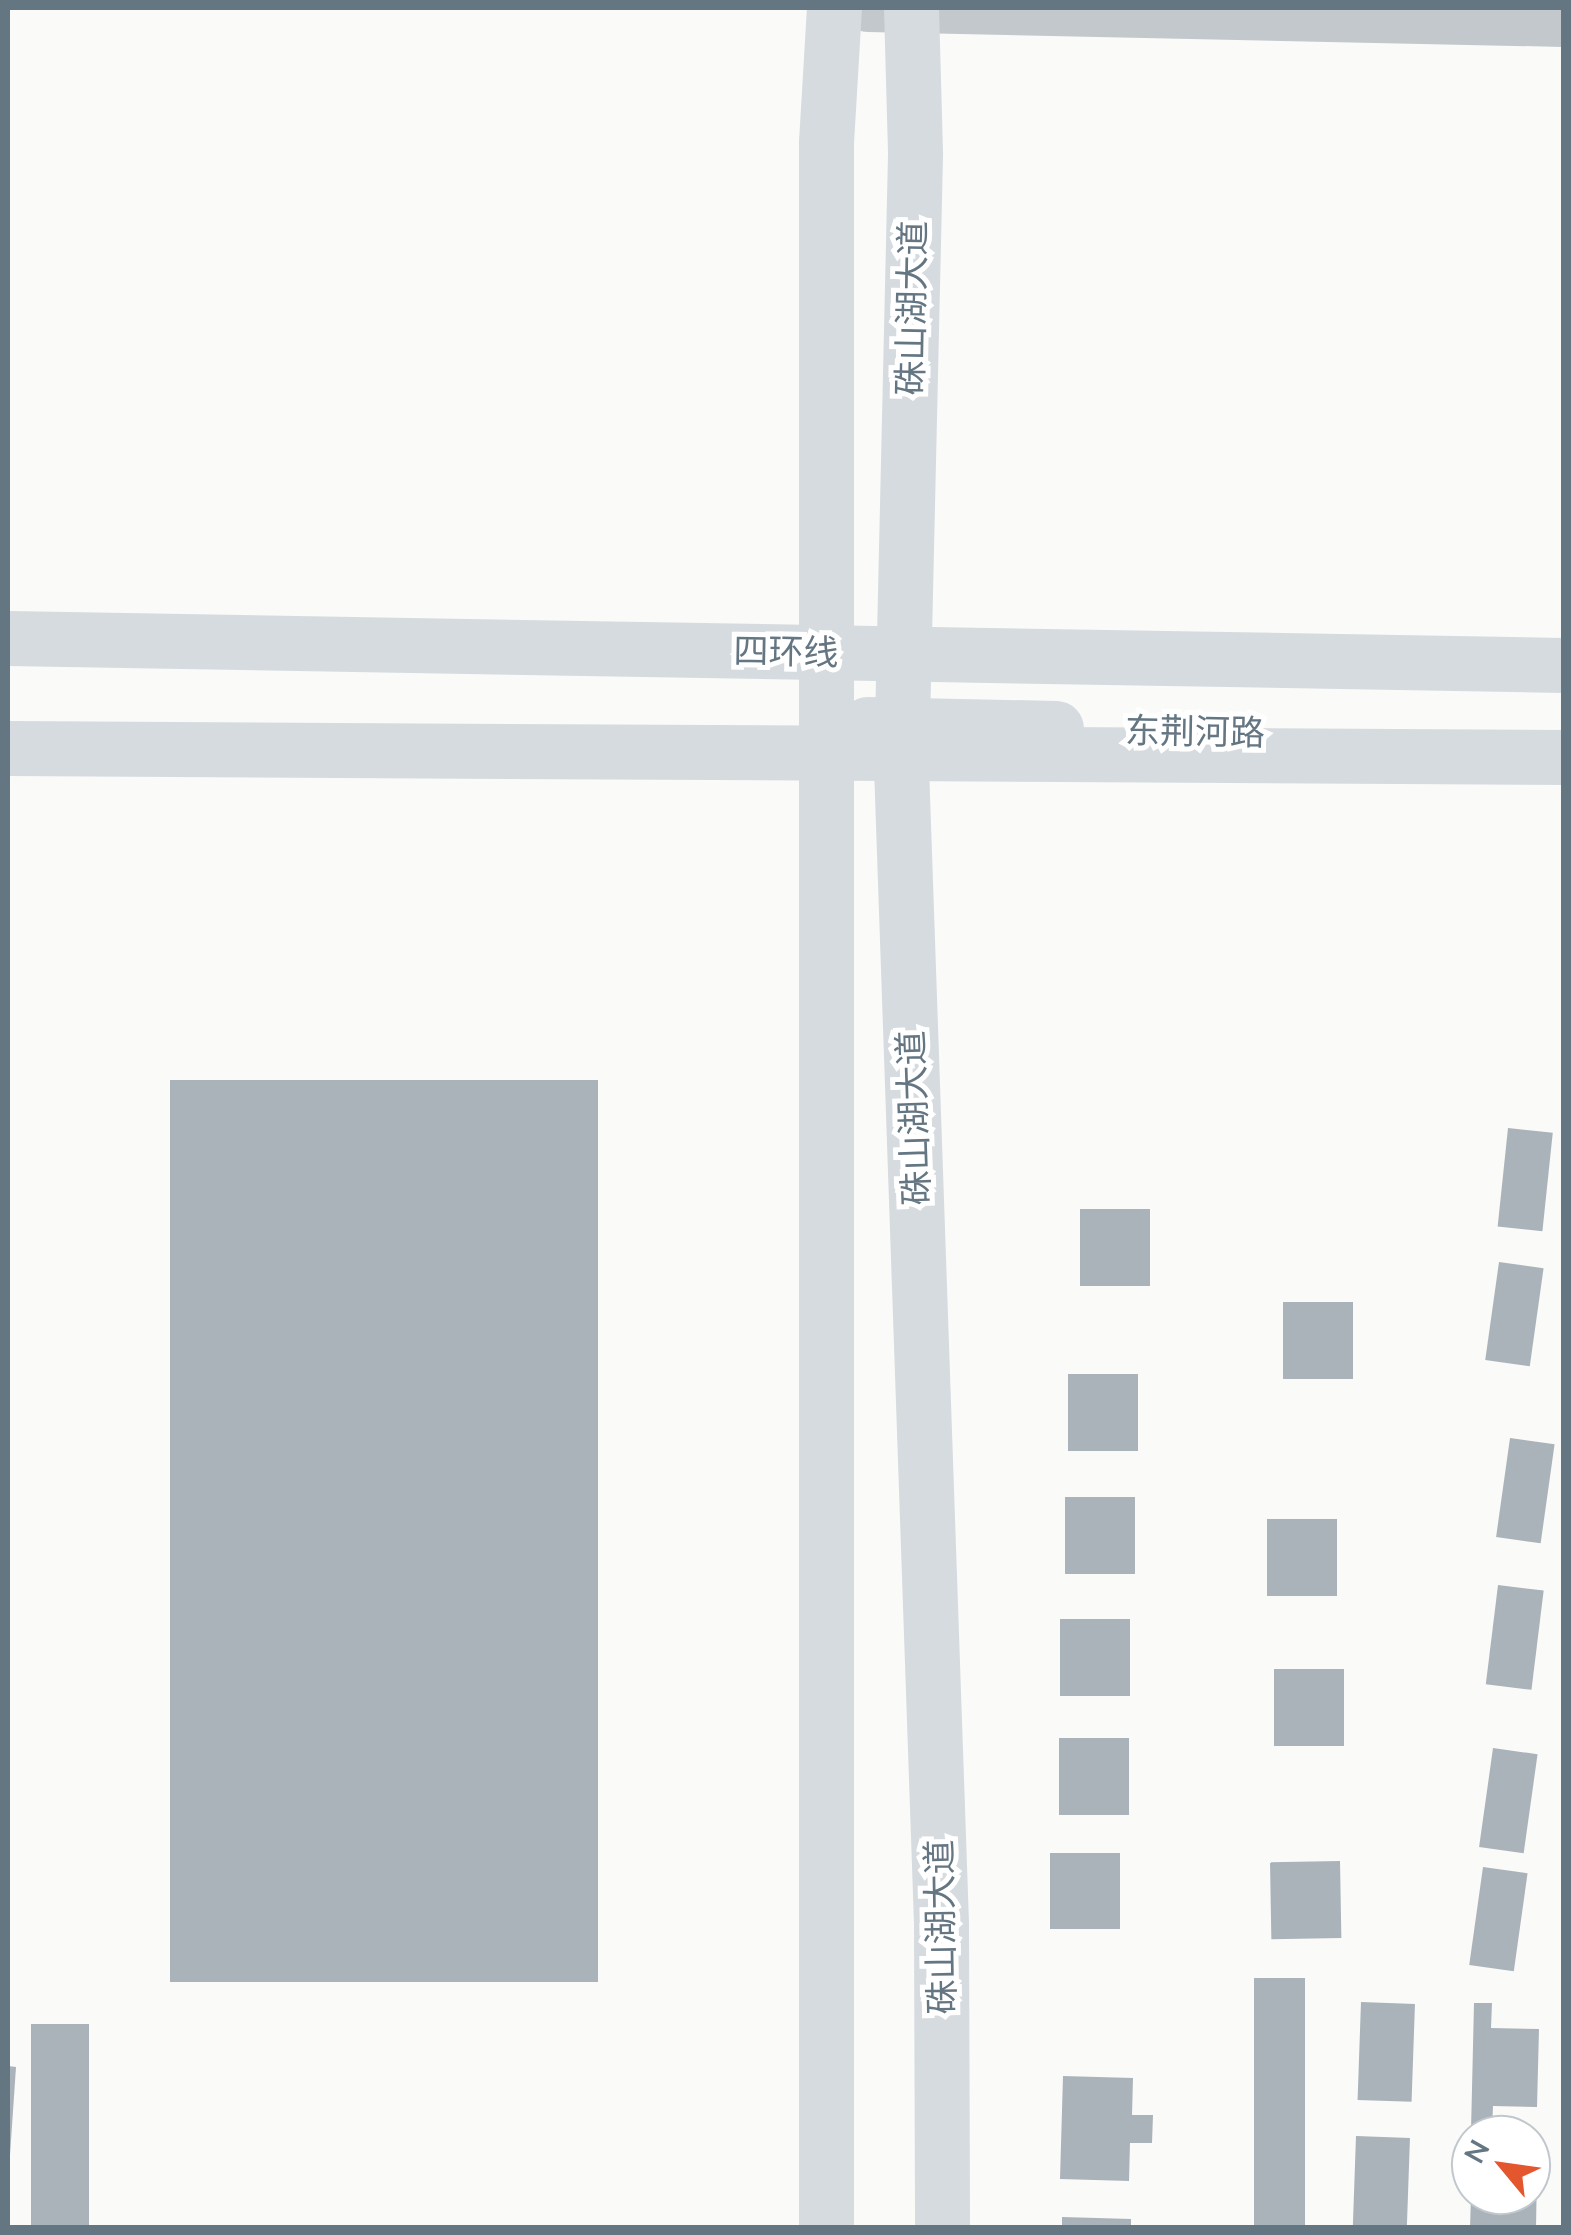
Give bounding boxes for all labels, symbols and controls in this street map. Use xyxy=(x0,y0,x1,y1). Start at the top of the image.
street label: 硃山湖大道 xyxy=(888,220,934,396)
street label: 四环线 xyxy=(733,629,839,673)
street label: 东荆河路 xyxy=(1125,709,1265,753)
street label: 硃山湖大道 xyxy=(889,1030,937,1206)
street label: 硃山湖大道 xyxy=(917,1839,963,2015)
north arrow xyxy=(1451,2115,1551,2215)
text: N xyxy=(1456,2133,1497,2169)

